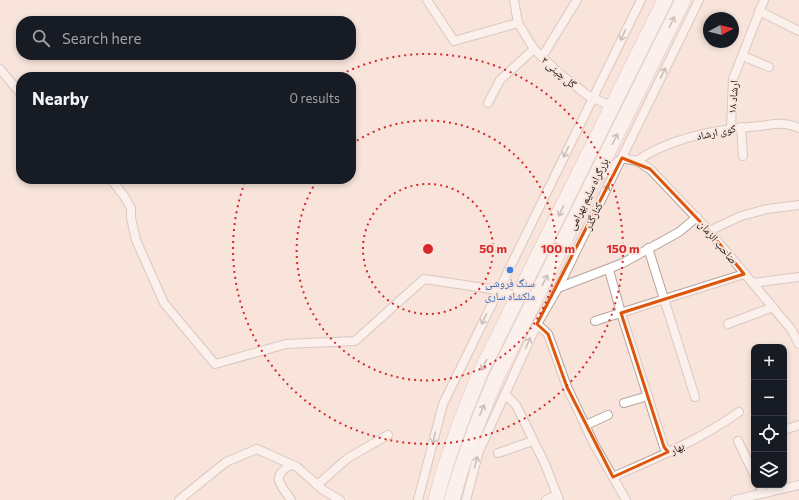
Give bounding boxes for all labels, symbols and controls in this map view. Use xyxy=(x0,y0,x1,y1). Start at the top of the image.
north arrow xyxy=(703,12,739,48)
search box xyxy=(16,16,356,60)
one-way arrow xyxy=(669,16,676,28)
icon: search xyxy=(30,27,52,49)
text: Search here xyxy=(62,29,141,47)
one-way arrow xyxy=(619,29,626,41)
street label: گل چینی ۲ xyxy=(539,53,580,91)
one-way arrow xyxy=(660,68,667,80)
street label: ارشاد ۱۸ xyxy=(725,80,740,114)
text: Nearby xyxy=(32,88,89,109)
text: 0 results xyxy=(289,90,340,106)
street label: کوی ارشاد xyxy=(695,121,737,143)
one-way arrow xyxy=(612,133,619,145)
one-way arrow xyxy=(562,145,569,157)
street label: بزرگراه سلیم بهرامی xyxy=(564,156,612,233)
one-way arrow xyxy=(603,184,610,196)
street label: کنارگذر xyxy=(580,200,605,232)
one-way arrow xyxy=(557,204,564,216)
street label: صاحب الزمان xyxy=(696,217,740,267)
text: 50 m xyxy=(479,241,507,255)
text: 100 m xyxy=(541,241,575,255)
text: 150 m xyxy=(606,241,640,255)
centre of rings xyxy=(421,242,435,256)
marker: سنگ فروشی ملکشاه ساری xyxy=(505,265,515,275)
one-way arrow xyxy=(541,274,549,286)
place label: سنگ فروشی ملکشاه ساری xyxy=(485,276,535,303)
one-way arrow xyxy=(480,312,487,324)
one-way arrow xyxy=(525,338,532,350)
map controls xyxy=(751,344,787,488)
button: + xyxy=(751,344,787,380)
one-way arrow xyxy=(480,359,488,371)
button: − xyxy=(751,380,787,416)
one-way arrow xyxy=(479,404,486,416)
button: locate xyxy=(751,416,787,452)
one-way arrow xyxy=(430,431,437,444)
street label: بهار xyxy=(667,439,686,457)
button: layers xyxy=(751,452,787,488)
one-way arrow xyxy=(473,456,480,469)

